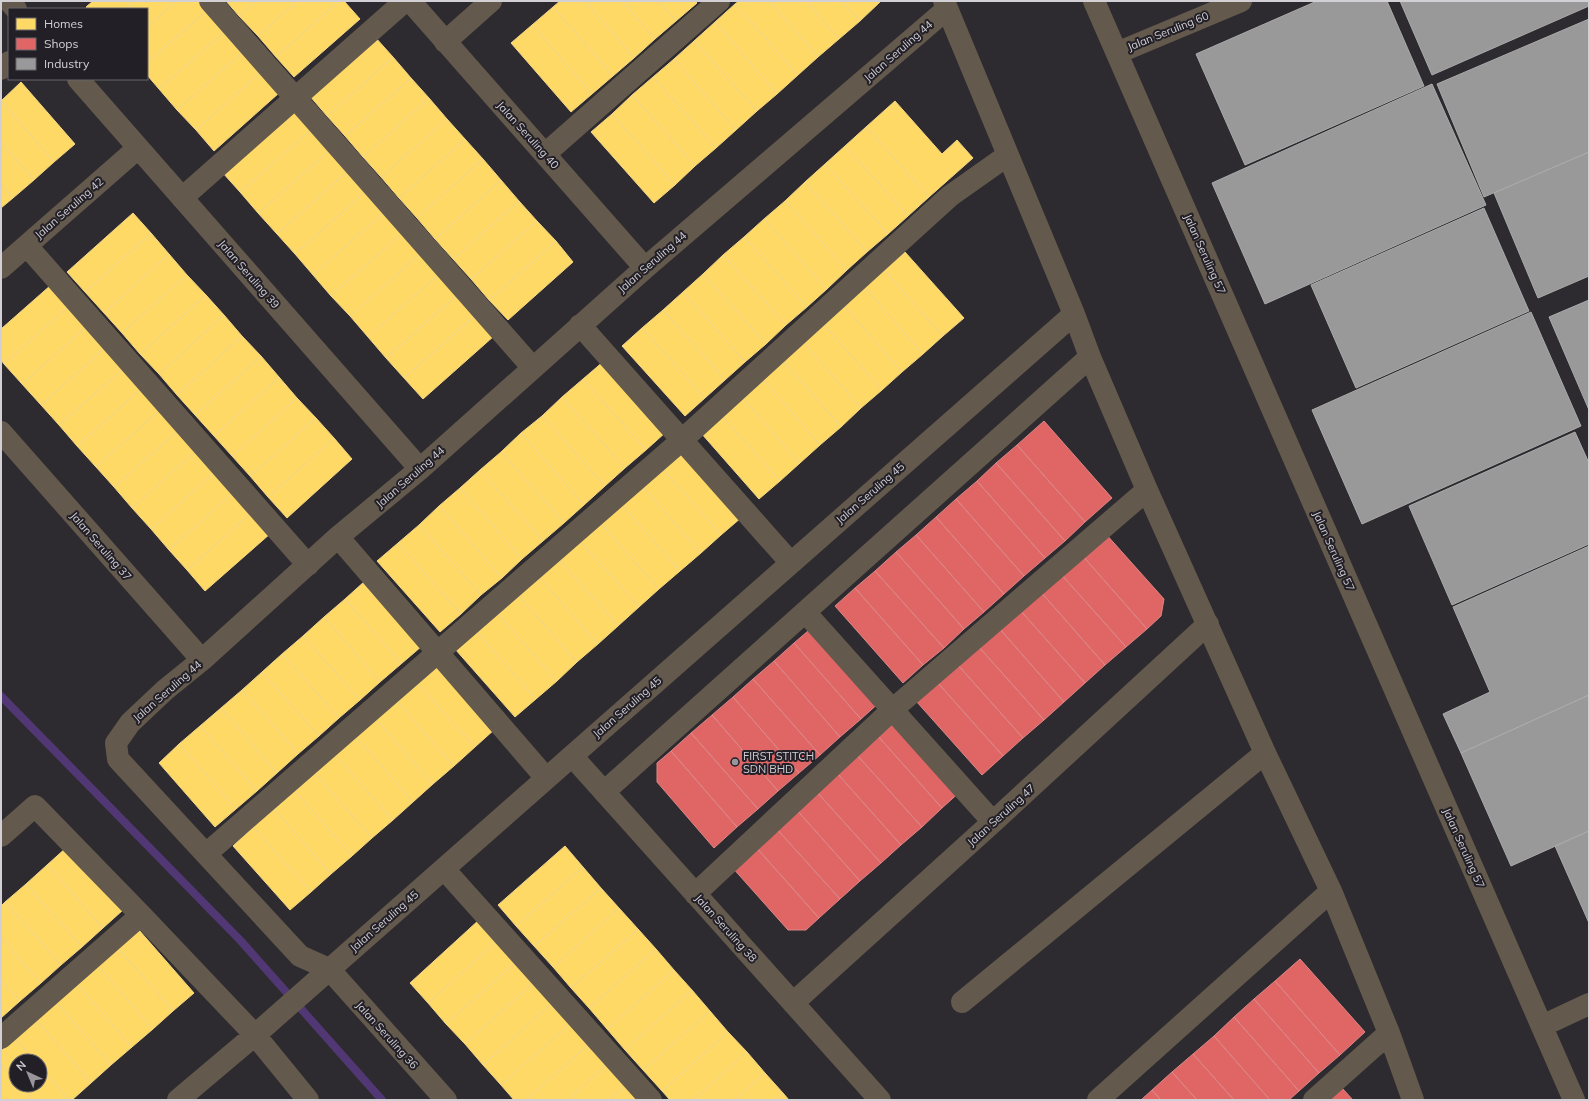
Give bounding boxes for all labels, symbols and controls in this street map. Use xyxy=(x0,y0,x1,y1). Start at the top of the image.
legend xyxy=(8,8,148,80)
street label: Jalan Seruling 60 xyxy=(1125,8,1211,54)
text: Homes xyxy=(44,16,83,31)
street label: Jalan Seruling 44 xyxy=(861,17,935,85)
text: Shops xyxy=(44,36,79,51)
text: Industry xyxy=(44,56,90,71)
street label: Jalan Seruling 40 xyxy=(494,98,562,172)
street label: Jalan Seruling 42 xyxy=(32,174,106,242)
street label: Jalan Seruling 57 xyxy=(1181,212,1229,296)
street label: Jalan Seruling 44 xyxy=(615,228,689,296)
street label: Jalan Seruling 39 xyxy=(215,237,283,311)
street label: Jalan Seruling 44 xyxy=(373,443,447,511)
street label: Jalan Seruling 45 xyxy=(833,459,907,527)
street label: Jalan Seruling 37 xyxy=(67,509,135,583)
street label: Jalan Seruling 57 xyxy=(1310,509,1358,593)
street label: Jalan Seruling 44 xyxy=(130,657,204,725)
street label: Jalan Seruling 45 xyxy=(590,673,664,741)
place label: FIRST STITCH SDN BHD xyxy=(743,749,814,776)
marker: FIRST STITCH SDN BHD xyxy=(730,757,740,767)
street label: Jalan Seruling 47 xyxy=(964,781,1038,849)
street label: Jalan Seruling 57 xyxy=(1440,806,1488,890)
street label: Jalan Seruling 45 xyxy=(347,887,421,955)
street label: Jalan Seruling 38 xyxy=(692,891,760,965)
street label: Jalan Seruling 36 xyxy=(353,998,421,1072)
north arrow xyxy=(8,1053,48,1093)
text: N xyxy=(13,1058,29,1074)

